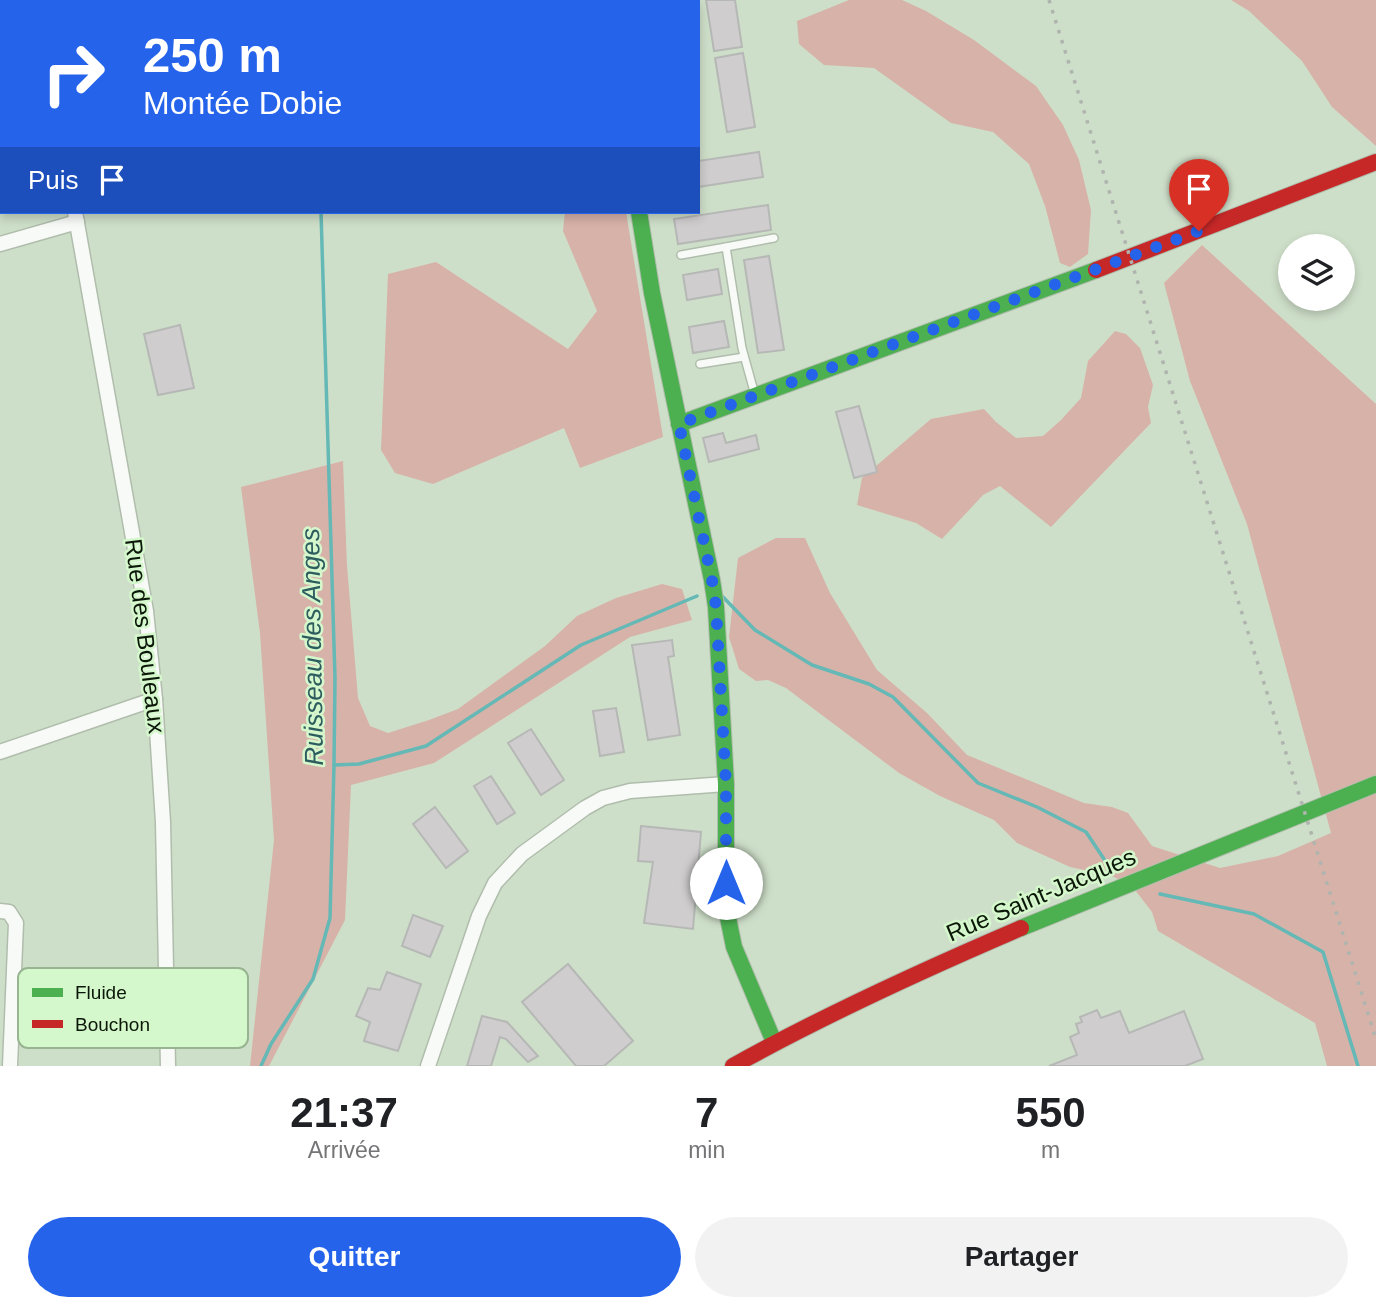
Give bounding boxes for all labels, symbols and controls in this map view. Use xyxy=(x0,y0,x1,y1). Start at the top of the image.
icon: right xyxy=(28,28,119,119)
text: 250 m xyxy=(143,28,282,82)
text: Montée Dobie xyxy=(143,85,342,121)
pin xyxy=(1169,159,1229,231)
icon: arrive xyxy=(93,161,131,199)
text: Puis xyxy=(28,165,79,195)
icon: arrive xyxy=(1180,170,1218,208)
map controls xyxy=(1278,234,1355,311)
button: layers xyxy=(1278,234,1355,311)
water label: Ruisseau des Anges xyxy=(295,528,329,766)
street label: Rue des Bouleaux xyxy=(120,537,171,735)
street label: Rue Saint-Jacques xyxy=(942,842,1139,947)
position arrow xyxy=(689,846,763,920)
legend xyxy=(18,968,248,1048)
text: Fluide xyxy=(75,982,127,1003)
text: Bouchon xyxy=(75,1014,150,1035)
text: 21:37 xyxy=(290,1089,398,1136)
text: 7 xyxy=(695,1089,718,1136)
text: 550 xyxy=(1016,1089,1086,1136)
text: Arrivée xyxy=(308,1137,381,1163)
text: min xyxy=(688,1137,725,1163)
text: m xyxy=(1041,1137,1060,1163)
button: Quitter xyxy=(28,1217,681,1297)
button: Partager xyxy=(695,1217,1348,1297)

